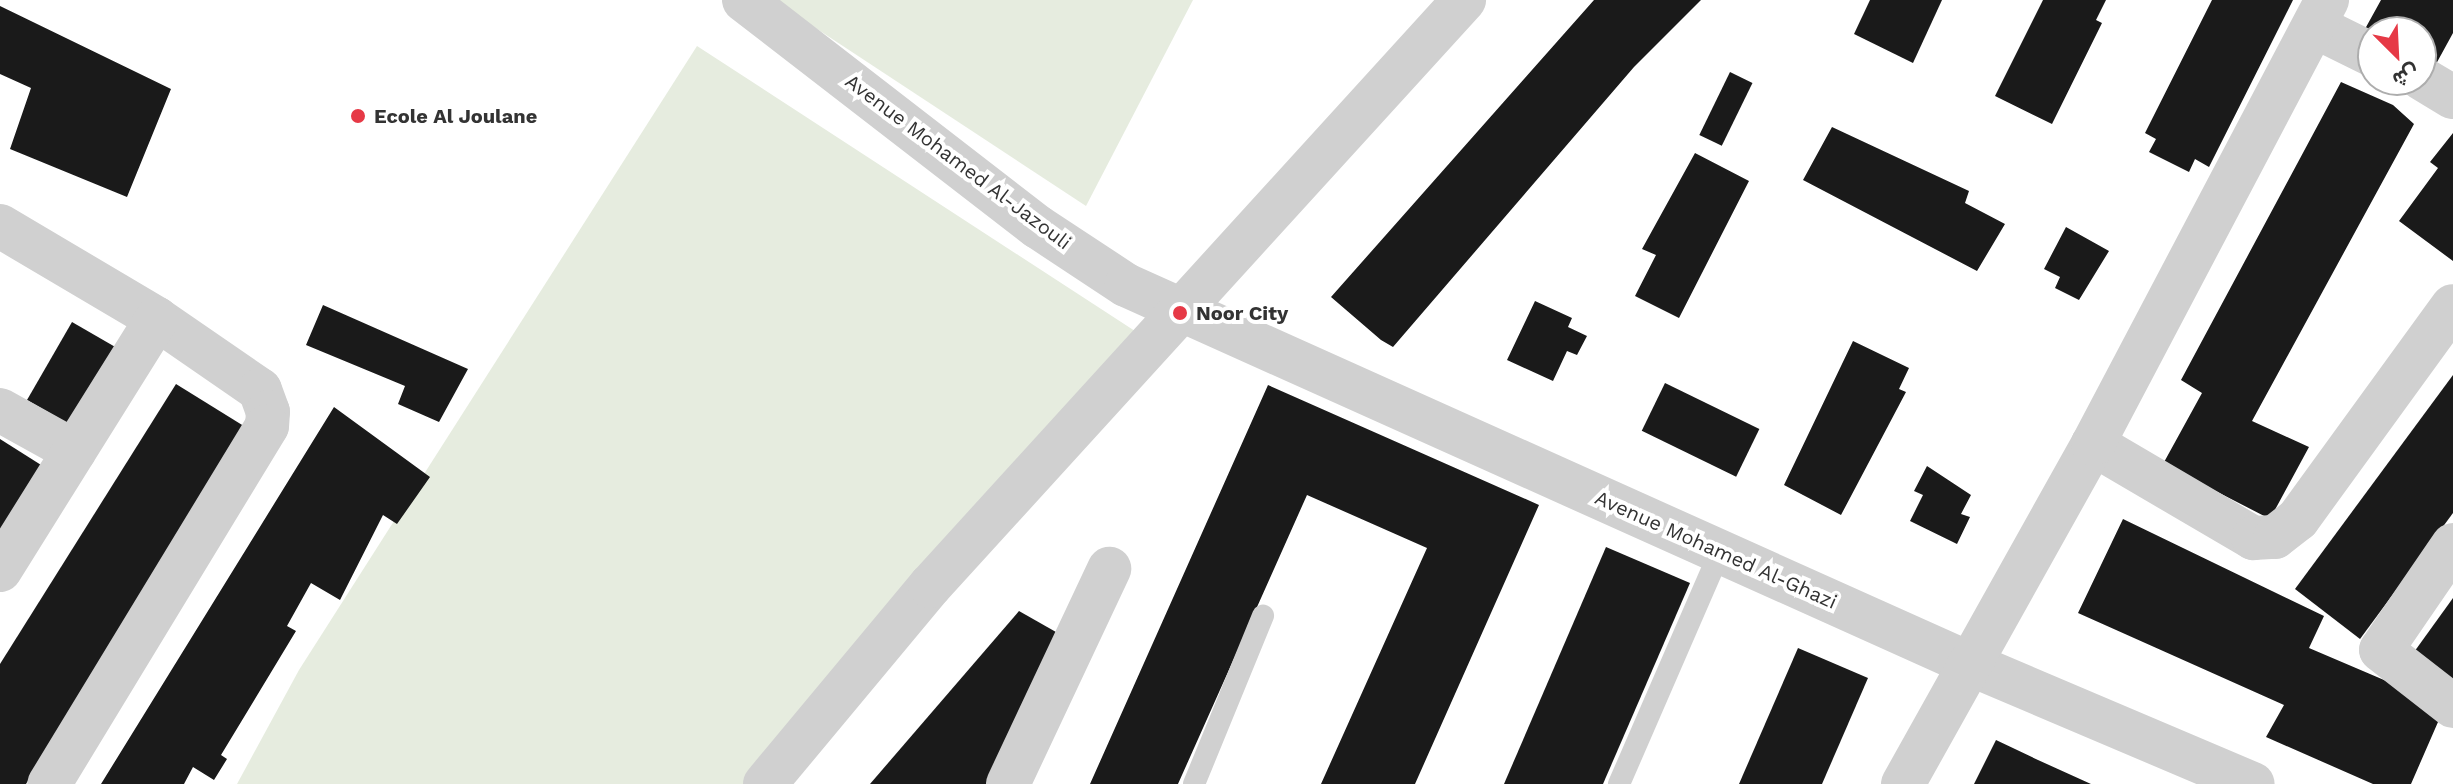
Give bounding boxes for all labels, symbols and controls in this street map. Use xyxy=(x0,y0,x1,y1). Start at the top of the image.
north arrow xyxy=(2357,16,2437,96)
text: ش xyxy=(2389,60,2423,93)
street label: Avenue Mohamed Al-Jazouli xyxy=(840,69,1076,255)
place label: Ecole Al Joulane xyxy=(374,104,538,128)
marker: Ecole Al Joulane xyxy=(349,107,367,125)
place label: Noor City xyxy=(1196,301,1288,325)
marker: Noor City xyxy=(1171,304,1189,322)
street label: Avenue Mohamed Al-Ghazi xyxy=(1591,486,1841,614)

